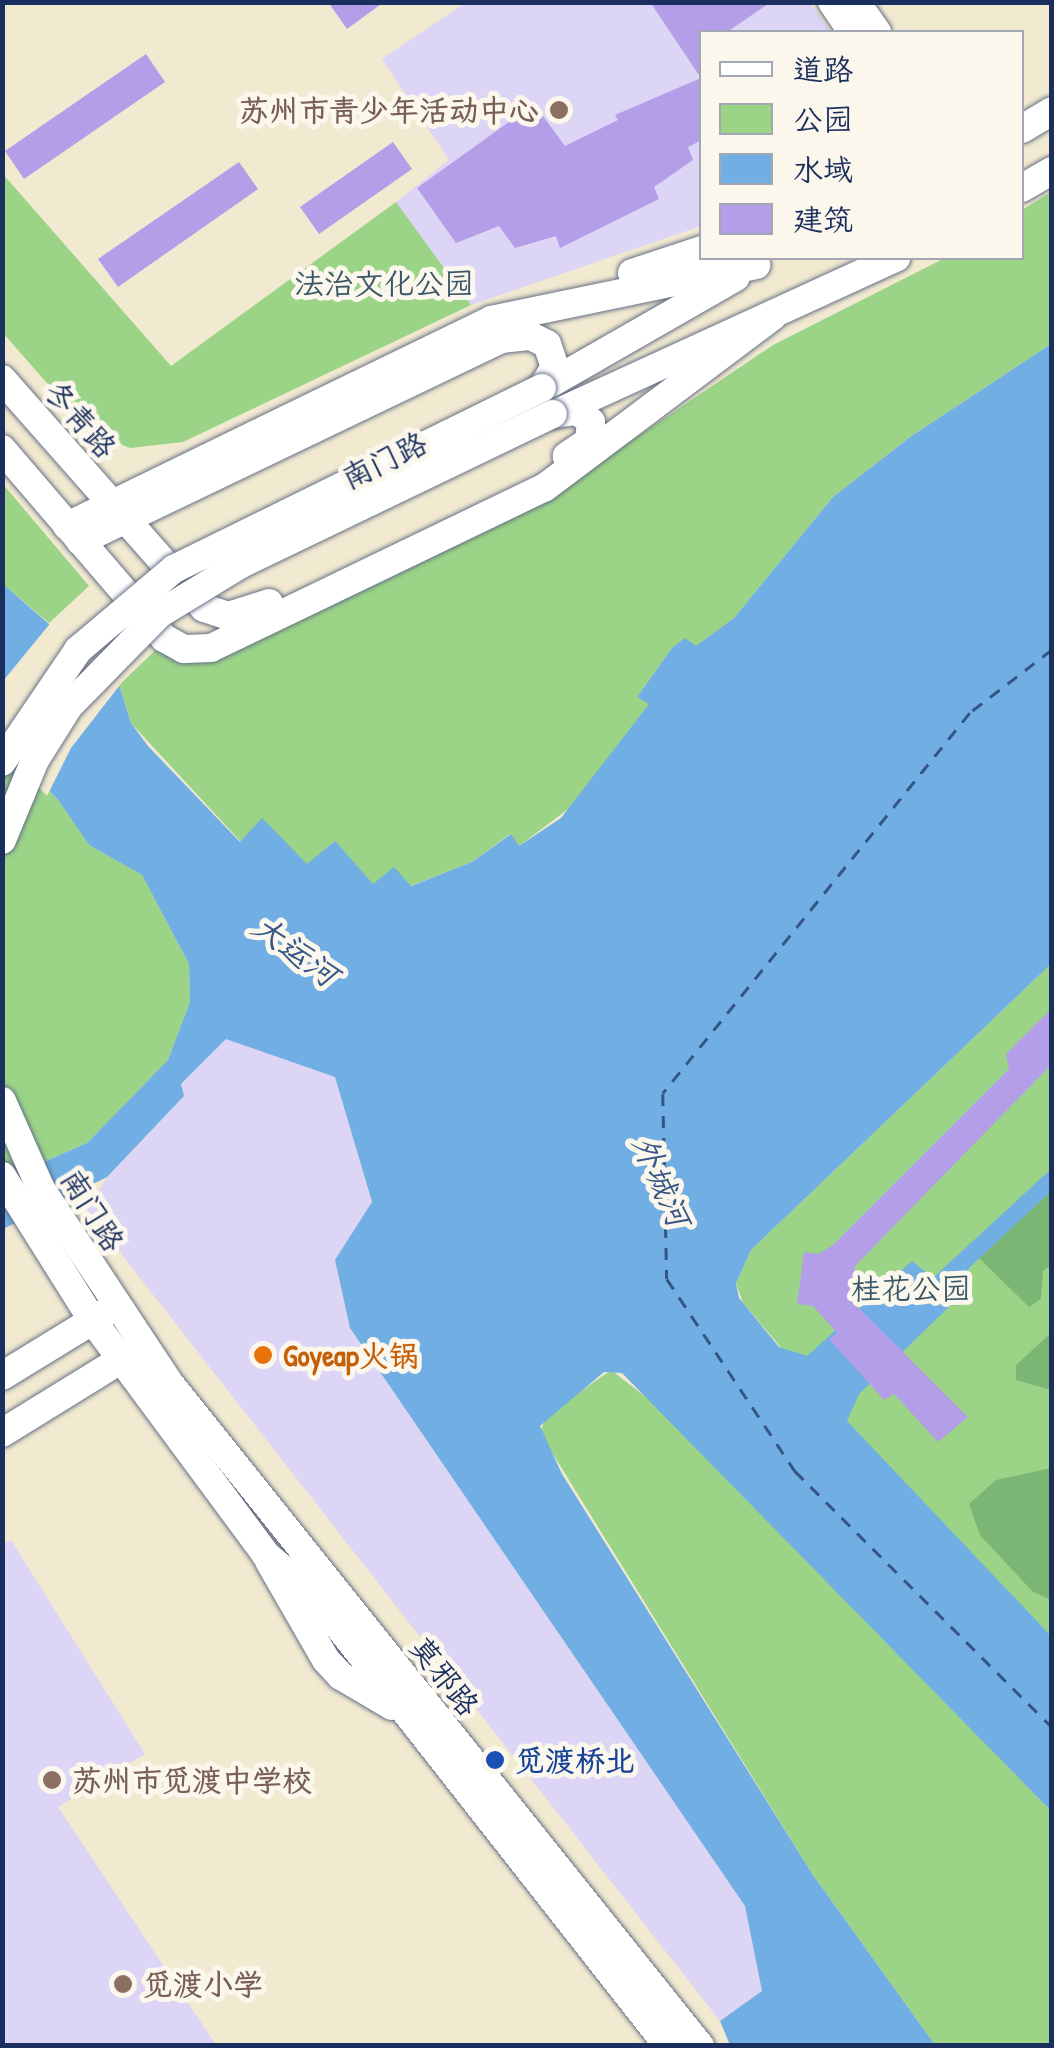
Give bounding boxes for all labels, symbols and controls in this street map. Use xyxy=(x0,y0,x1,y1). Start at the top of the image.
legend xyxy=(699,30,1024,260)
text: 道路 xyxy=(793,49,853,89)
place label: 苏州市青少年活动中心 xyxy=(239,92,539,128)
marker: 苏州市青少年活动中心 xyxy=(548,99,570,121)
text: 公园 xyxy=(793,99,853,139)
text: 水域 xyxy=(793,149,853,189)
text: 建筑 xyxy=(793,199,853,239)
park label: 法治文化公园 xyxy=(294,265,474,301)
street label: 冬青路 xyxy=(38,373,124,465)
street label: 南门路 xyxy=(336,424,432,496)
water label: 大运河 xyxy=(245,907,345,995)
water label: 外城河 xyxy=(624,1129,698,1233)
street label: 南门路 xyxy=(54,1162,132,1258)
park label: 桂花公园 xyxy=(851,1270,971,1306)
place label: Goyeap火锅 xyxy=(283,1337,419,1373)
marker: Goyeap火锅 xyxy=(252,1344,274,1366)
street label: 莫邪路 xyxy=(403,1629,487,1723)
place label: 觅渡桥北 xyxy=(515,1742,635,1778)
marker: 觅渡桥北 xyxy=(484,1749,506,1771)
place label: 苏州市觅渡中学校 xyxy=(72,1762,312,1798)
marker: 苏州市觅渡中学校 xyxy=(41,1769,63,1791)
place label: 觅渡小学 xyxy=(143,1966,263,2002)
marker: 觅渡小学 xyxy=(112,1973,134,1995)

